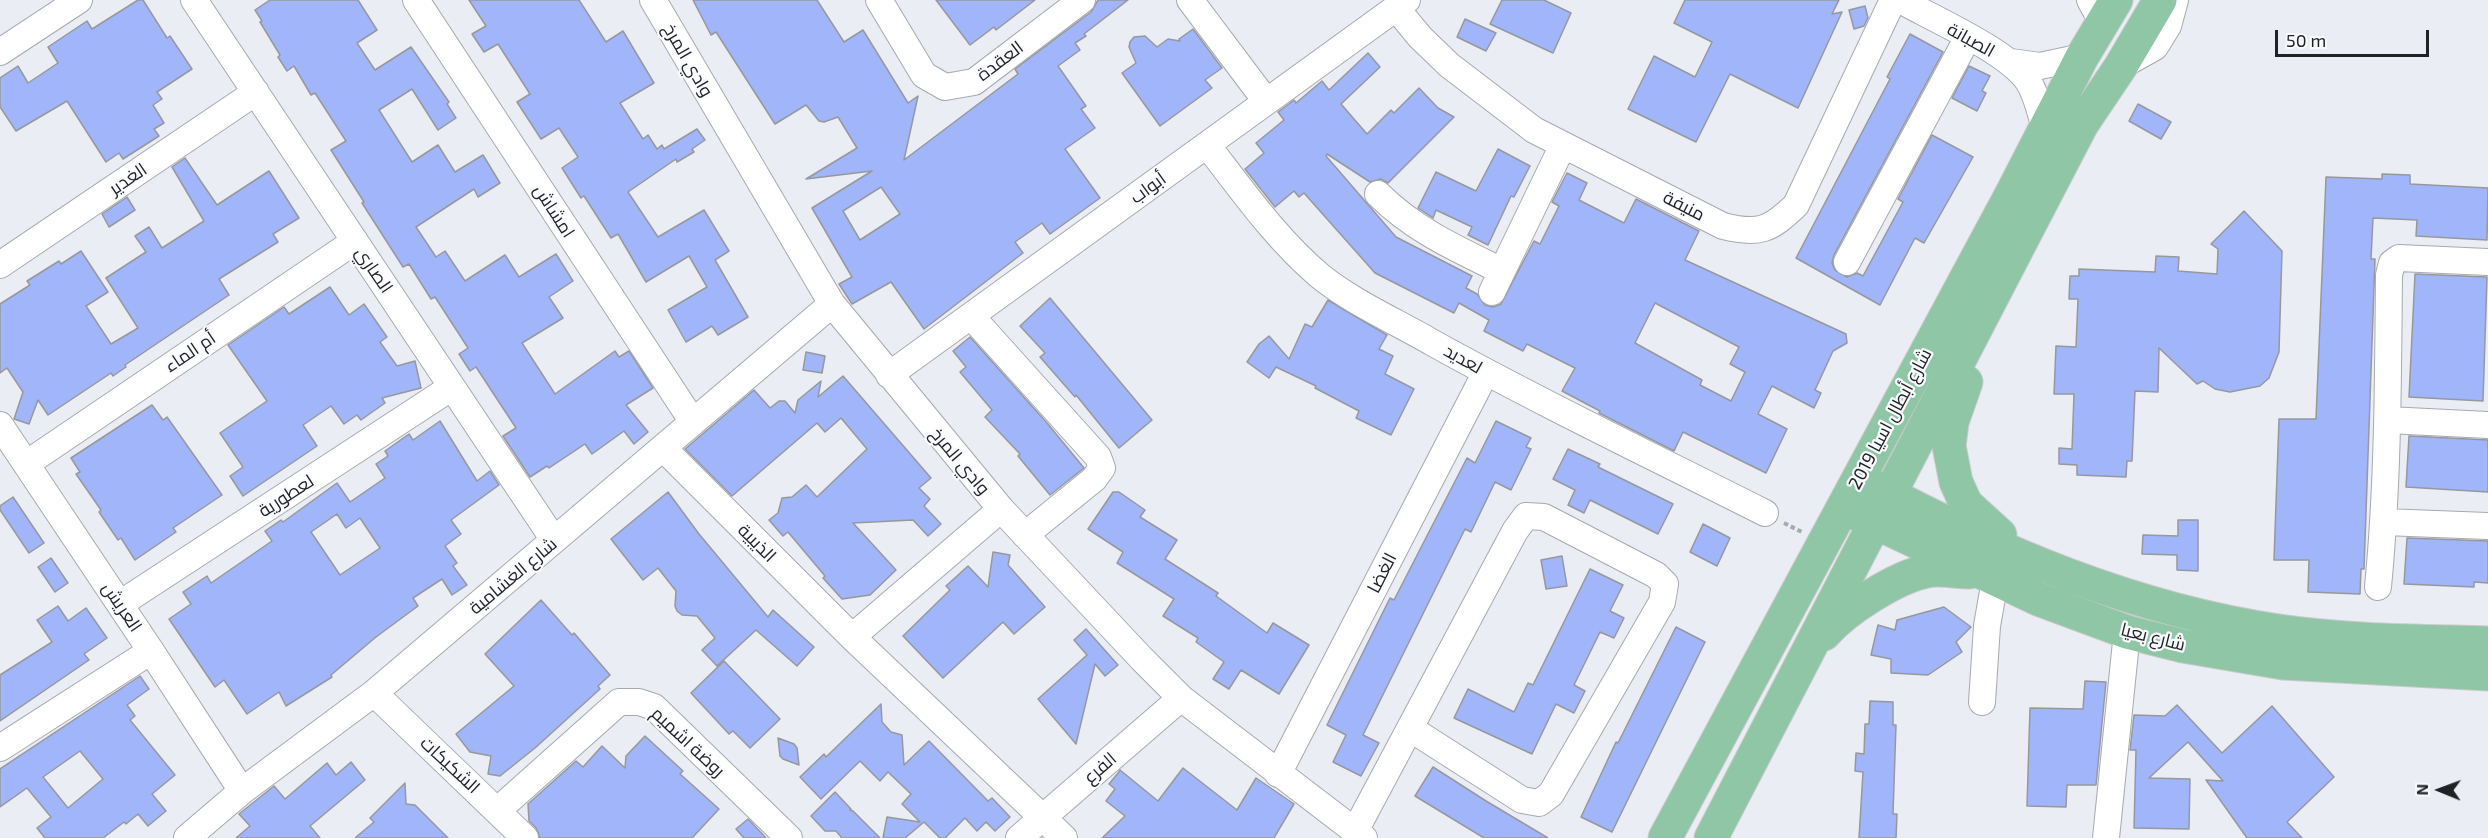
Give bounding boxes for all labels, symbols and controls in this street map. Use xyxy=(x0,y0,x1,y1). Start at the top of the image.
street label: الصبانة xyxy=(1943,18,1999,62)
scale bar xyxy=(2278,18,2432,56)
street label: وادي المرخ xyxy=(658,19,718,101)
text: 50 m xyxy=(2286,29,2326,51)
street label: العقدة xyxy=(972,36,1028,86)
street label: الغدير xyxy=(105,159,151,199)
street label: أبواب xyxy=(1126,168,1170,208)
street label: امشاش xyxy=(529,180,579,242)
street label: منيفة xyxy=(1659,186,1709,226)
street label: الصاري xyxy=(351,243,397,297)
street label: أم الماء xyxy=(160,327,220,377)
street label: لعديد xyxy=(1440,340,1486,378)
street label: شارع أبطال اسيا 2019 xyxy=(1844,345,1936,493)
street label: وادي المرخ xyxy=(926,423,994,499)
street label: لعطورية xyxy=(254,470,318,522)
street label: الذيبية xyxy=(733,519,781,567)
street label: شارع الغشامية xyxy=(465,533,561,619)
street label: الغضا xyxy=(1363,549,1401,597)
street label: العريش xyxy=(98,578,146,636)
street label: شارع بعيا xyxy=(2118,619,2188,655)
street label: روضة اشميم xyxy=(647,702,729,782)
street label: الشكيكات xyxy=(416,732,484,798)
street label: الفرع xyxy=(1079,748,1121,788)
north arrow xyxy=(2410,760,2470,820)
text: N xyxy=(2412,784,2431,796)

